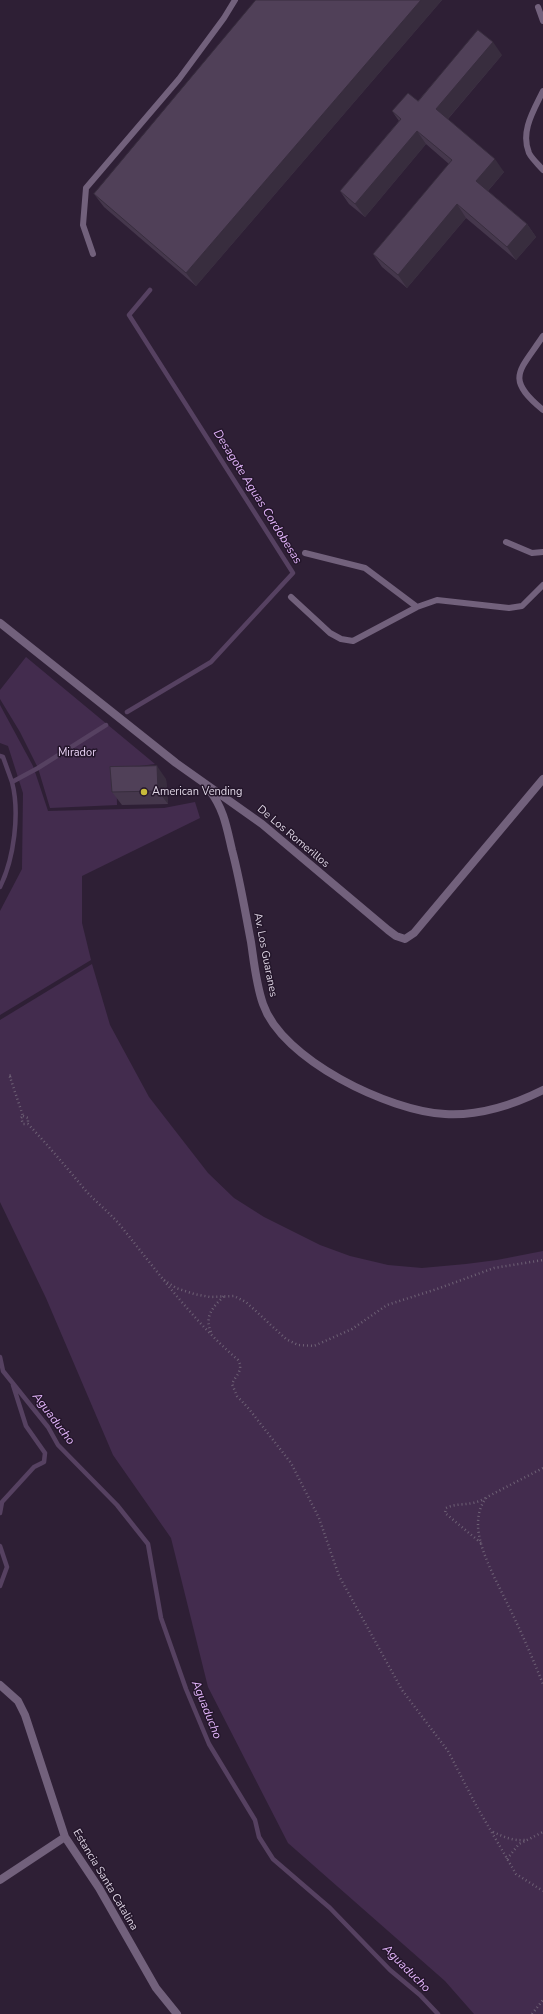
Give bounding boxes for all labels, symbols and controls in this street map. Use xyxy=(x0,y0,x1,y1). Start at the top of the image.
water label: Desagote Aguas Cordobesas xyxy=(210,427,304,567)
park label: Mirador xyxy=(58,746,96,760)
place label: American Vending xyxy=(152,785,242,799)
marker: American Vending xyxy=(139,787,149,797)
street label: De Los Romerillos xyxy=(254,803,332,871)
street label: Av. Los Guaranes xyxy=(250,912,280,998)
water label: Aguaducho xyxy=(29,1390,77,1448)
water label: Aguaducho xyxy=(188,1679,224,1741)
street label: Estancia Santa Catalina xyxy=(70,1827,140,1933)
water label: Aguaducho xyxy=(379,1942,433,1996)

